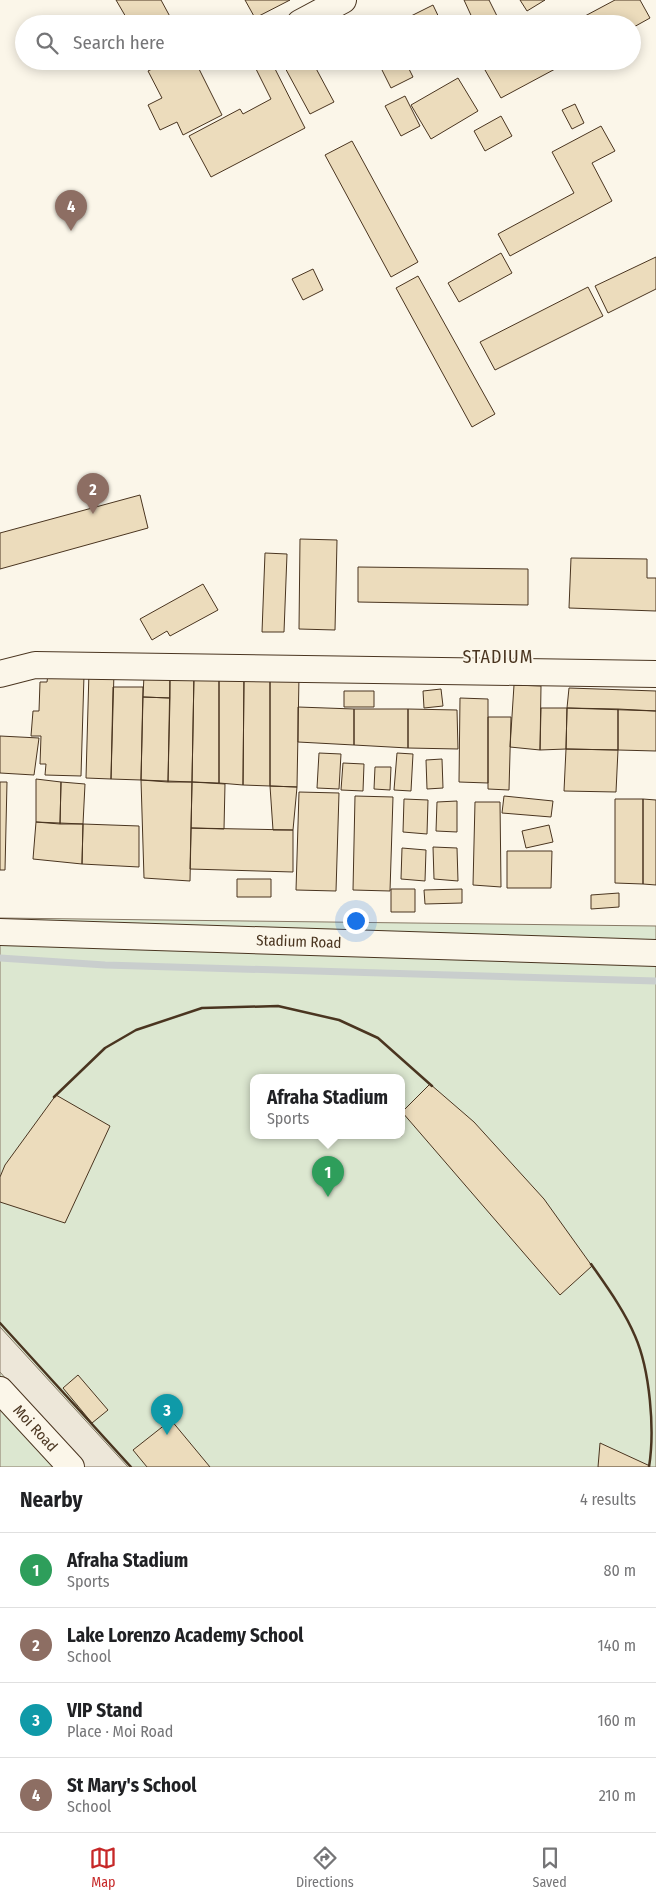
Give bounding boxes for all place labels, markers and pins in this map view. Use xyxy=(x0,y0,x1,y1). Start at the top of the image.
pin: 4 xyxy=(55,190,87,231)
pin: 2 xyxy=(77,473,109,514)
pin: 1 xyxy=(312,1156,344,1197)
pin: 3 xyxy=(151,1394,183,1435)

